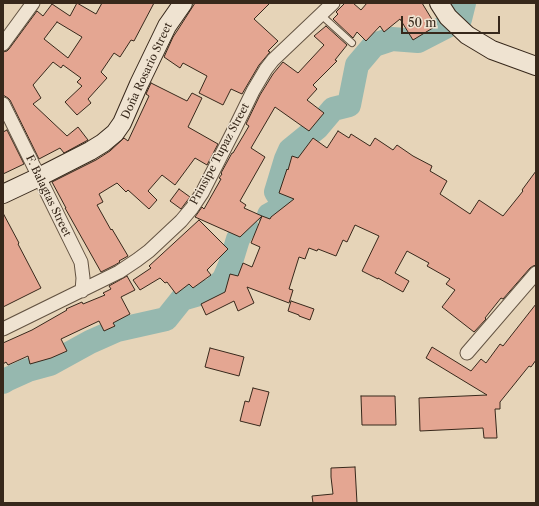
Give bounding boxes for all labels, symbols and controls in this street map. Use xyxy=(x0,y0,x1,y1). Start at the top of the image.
scale bar xyxy=(403,8,502,34)
text: 50 m xyxy=(408,15,437,30)
street label: Doña Rosario Street xyxy=(119,21,175,121)
street label: Prinsipe Tupaz Street xyxy=(188,101,252,207)
street label: F. Balagtas Street xyxy=(23,153,73,239)

